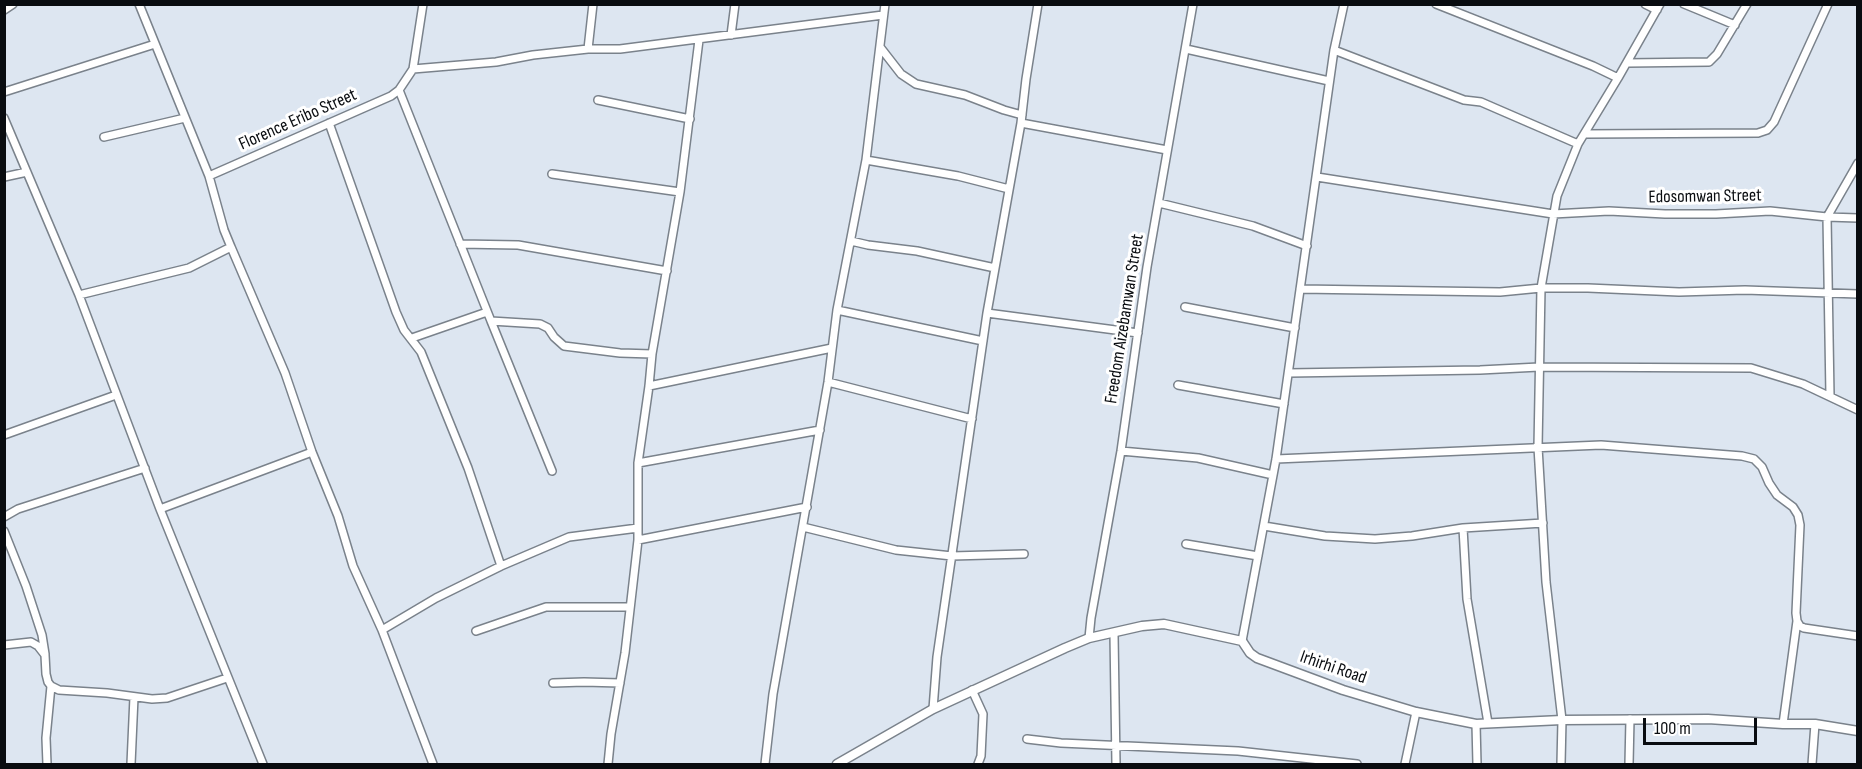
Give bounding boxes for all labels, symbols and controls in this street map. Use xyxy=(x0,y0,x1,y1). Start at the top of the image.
street label: Florence Eribo Street xyxy=(236,84,360,156)
street label: Edosomwan Street xyxy=(1648,185,1762,209)
street label: Freedom Aizebamwan Street xyxy=(1101,233,1149,405)
street label: Irhirhi Road xyxy=(1297,647,1369,689)
scale bar xyxy=(1646,706,1760,744)
text: 100 m xyxy=(1654,718,1691,739)

